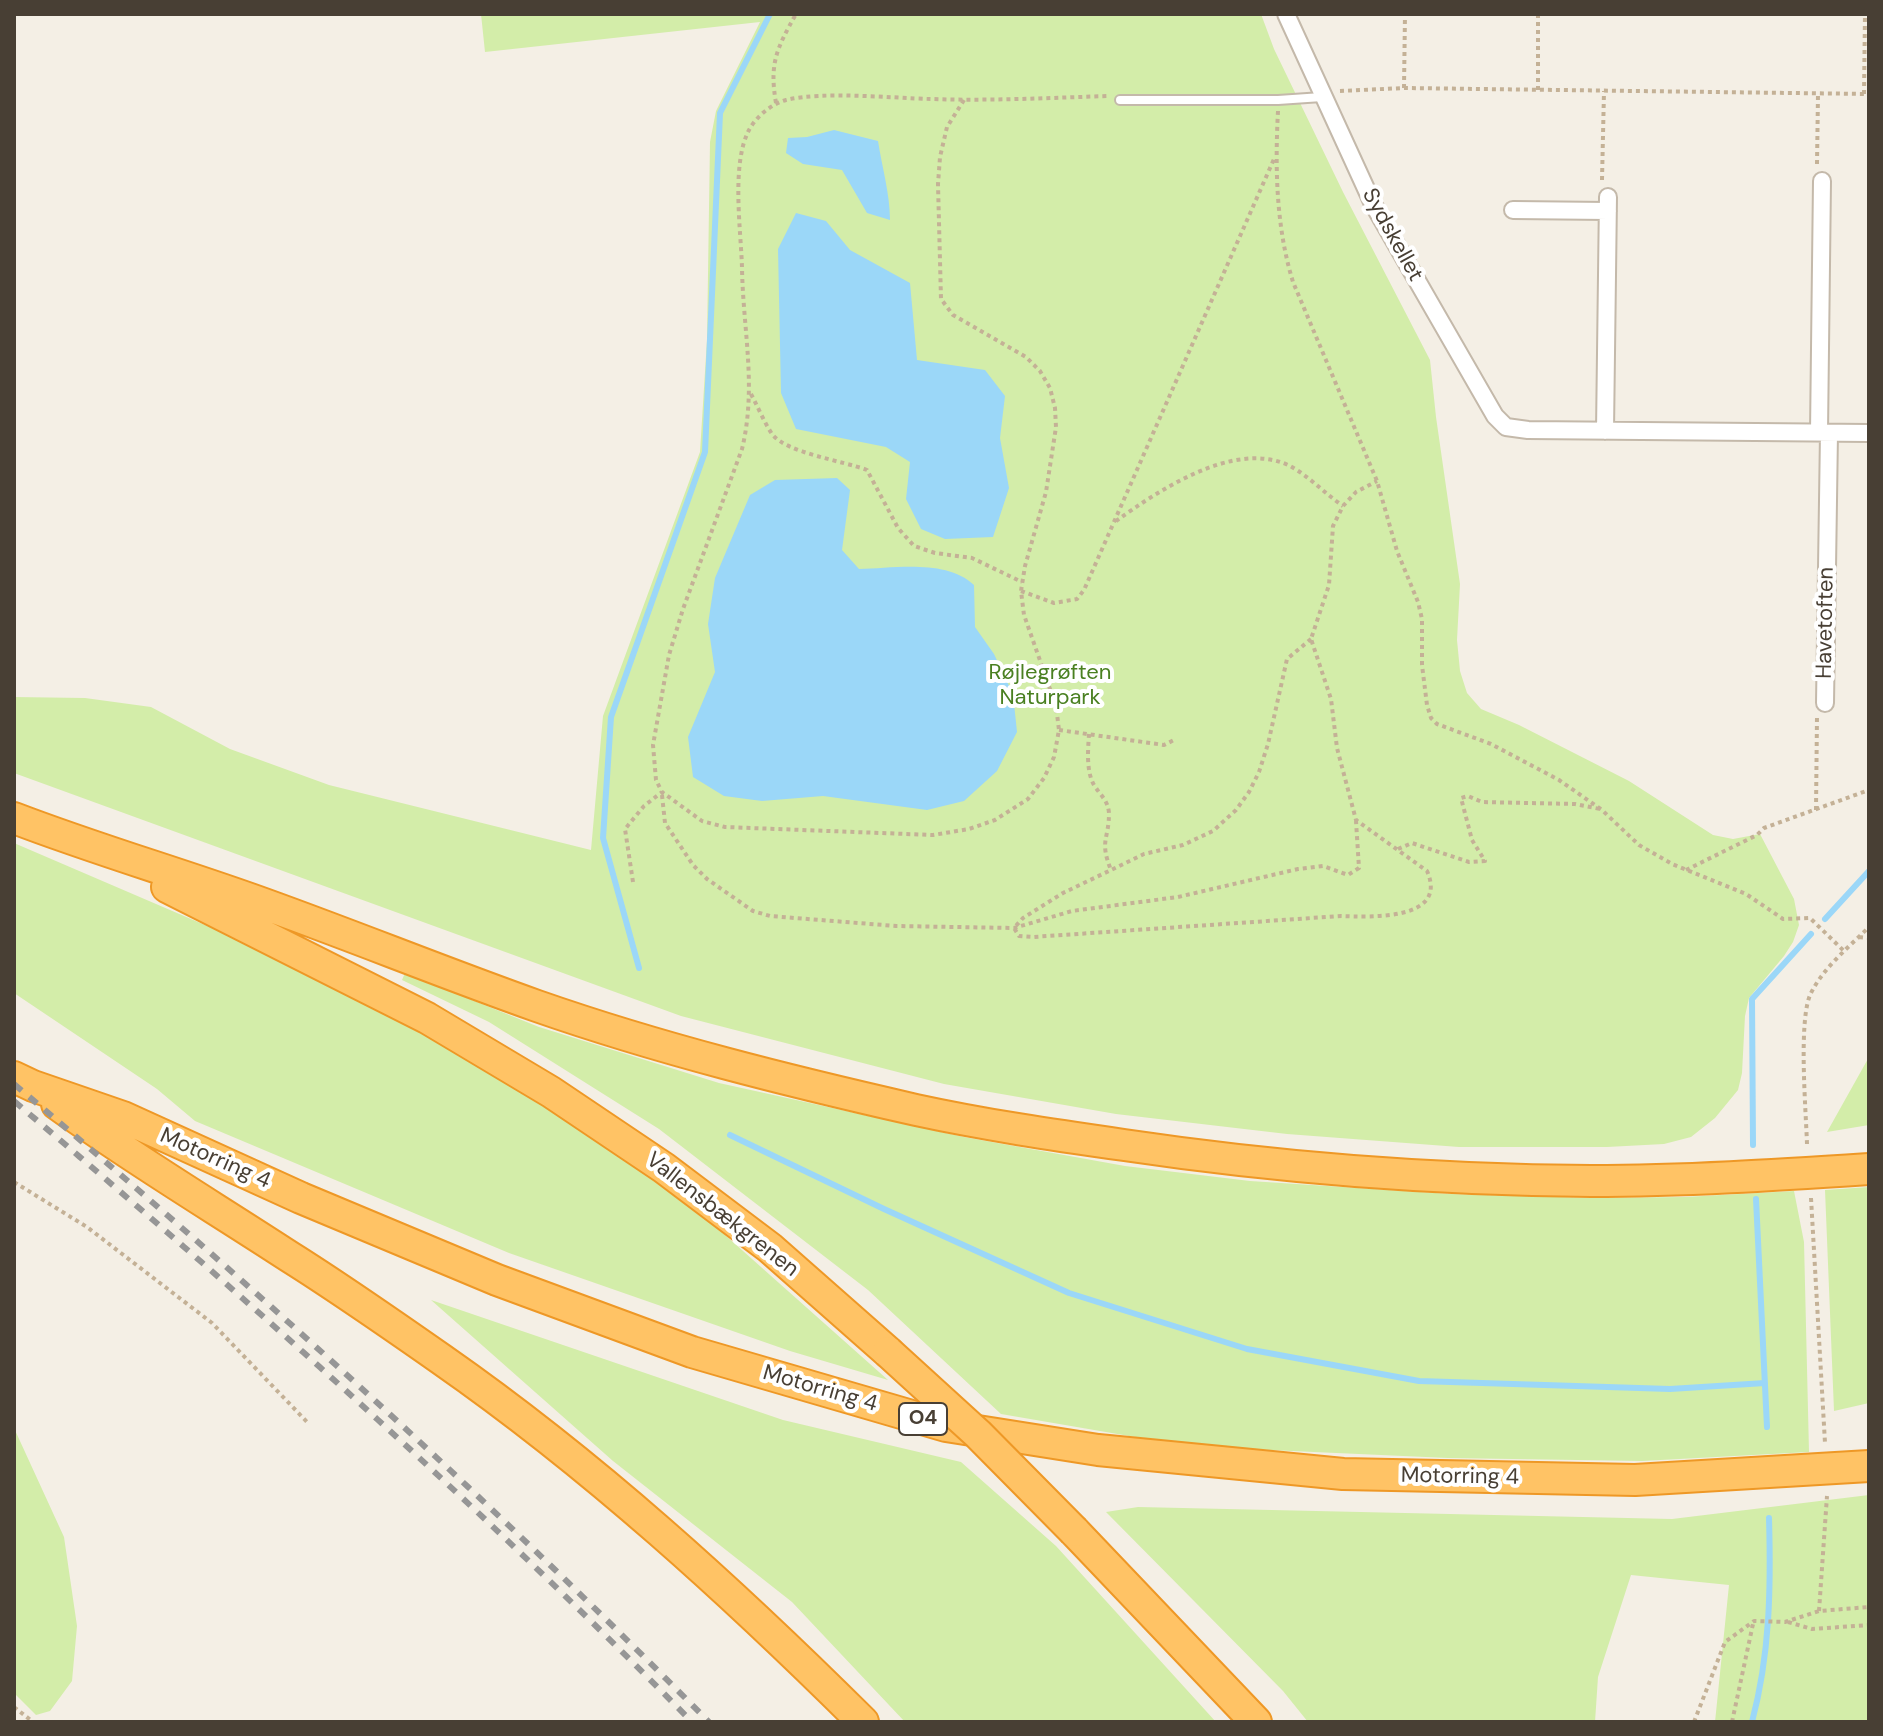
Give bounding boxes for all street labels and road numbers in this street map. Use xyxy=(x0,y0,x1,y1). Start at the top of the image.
street label: Sydskellet xyxy=(1356,184,1428,286)
street label: Havetoften xyxy=(1812,567,1840,679)
street label: Motorring 4 xyxy=(156,1123,274,1195)
street label: Vallensbækgrenen xyxy=(640,1147,804,1283)
street label: Motorring 4 xyxy=(760,1360,880,1418)
road number: O4 xyxy=(899,1403,947,1435)
street label: Motorring 4 xyxy=(1401,1463,1519,1491)

